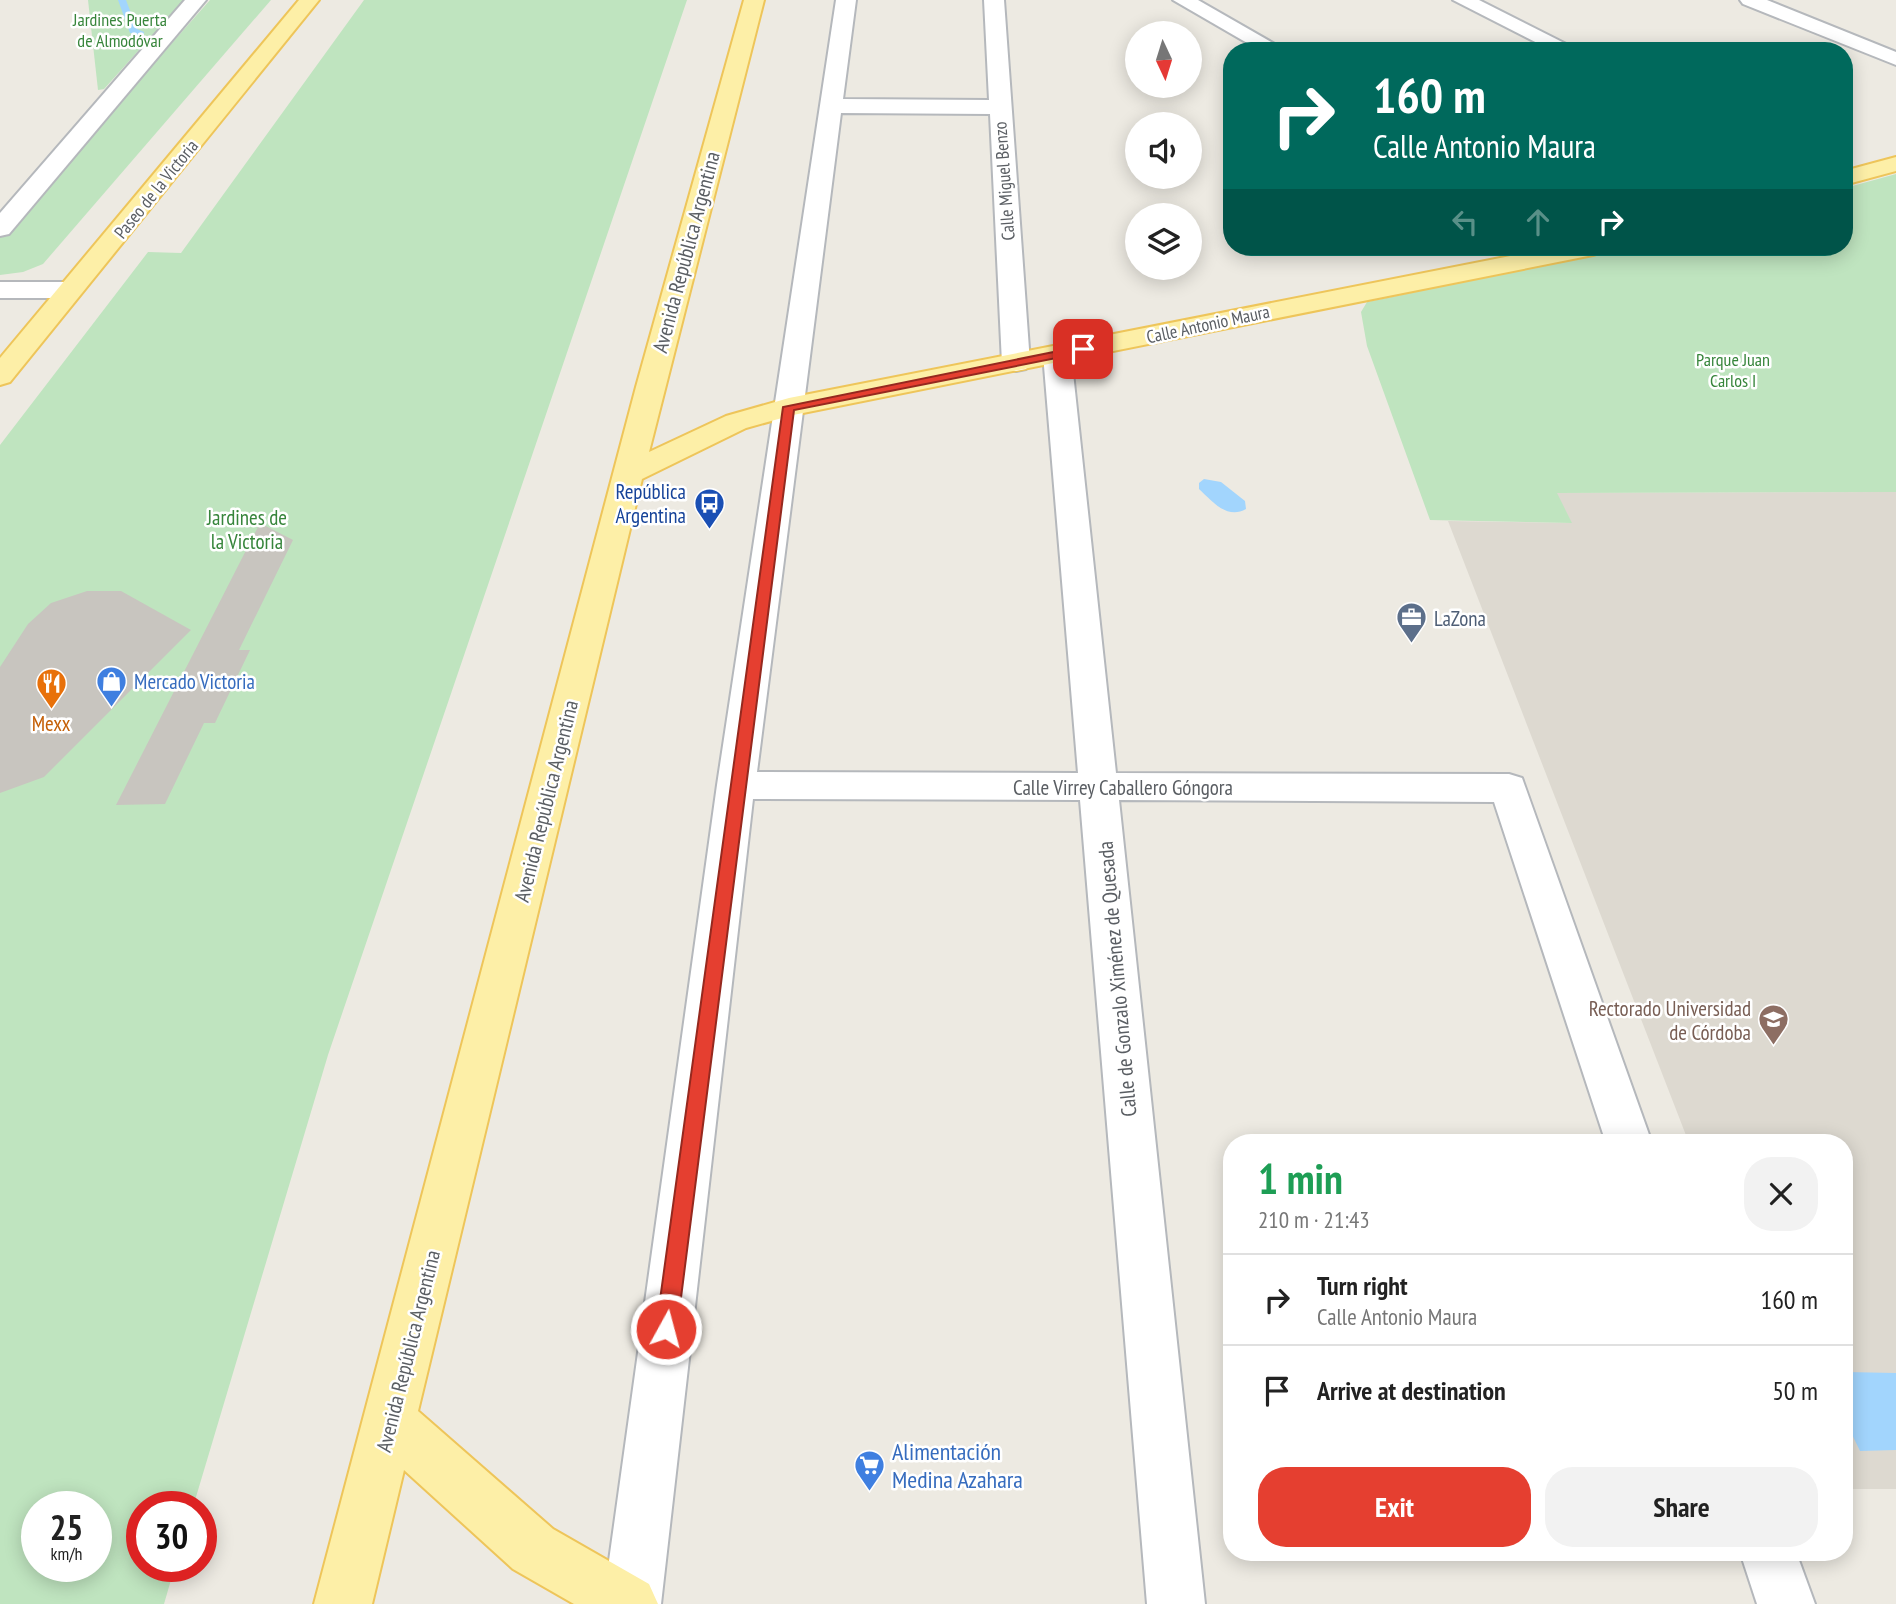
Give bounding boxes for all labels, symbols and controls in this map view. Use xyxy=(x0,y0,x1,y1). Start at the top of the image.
park label: Jardines Puerta de Almodóvar xyxy=(72,8,167,52)
north arrow xyxy=(1125,21,1202,98)
map controls xyxy=(1125,21,1202,280)
text: 160 m xyxy=(1373,63,1486,127)
icon: right xyxy=(1258,70,1349,161)
button: sound xyxy=(1125,112,1202,189)
street label: Calle Miguel Benzo xyxy=(988,121,1020,241)
text: Calle Antonio Maura xyxy=(1373,125,1596,167)
street label: Paseo de la Victoria xyxy=(109,135,203,243)
street label: Avenida República Argentina xyxy=(646,149,726,355)
button: layers xyxy=(1125,203,1202,280)
icon: left xyxy=(1446,203,1484,241)
icon: ahead xyxy=(1519,203,1557,241)
icon: right xyxy=(1592,203,1630,241)
street label: Calle Antonio Maura xyxy=(1144,300,1272,348)
pin xyxy=(1053,319,1113,379)
icon: arrive xyxy=(1064,330,1102,368)
park label: Parque Juan Carlos I xyxy=(1696,348,1770,392)
place label: República Argentina xyxy=(615,478,686,529)
bus stop icon: República Argentina xyxy=(692,486,726,530)
park label: Jardines de la Victoria xyxy=(206,504,287,555)
office icon: LaZona xyxy=(1394,601,1428,645)
place label: LaZona xyxy=(1434,605,1486,632)
shop icon: Mercado Victoria xyxy=(94,664,128,708)
restaurant icon: Mexx xyxy=(34,666,68,710)
place label: Mercado Victoria xyxy=(134,668,255,695)
street label: Avenida República Argentina xyxy=(508,697,584,905)
place label: Mexx xyxy=(32,710,71,737)
street label: Calle Virrey Caballero Góngora xyxy=(1013,774,1233,801)
street label: Calle de Gonzalo Ximénez de Quesada xyxy=(1092,840,1142,1118)
place label: Rectorado Universidad de Córdoba xyxy=(1589,995,1751,1046)
school or university icon: Rectorado Universidad de Córdoba xyxy=(1757,1003,1791,1047)
text: 1 min xyxy=(1258,1151,1343,1206)
button: close xyxy=(1744,1157,1818,1231)
text: 210 m · 21:43 xyxy=(1258,1205,1370,1234)
street label: Avenida República Argentina xyxy=(370,1247,446,1455)
text: Turn right xyxy=(1317,1269,1408,1302)
icon: right xyxy=(1258,1281,1296,1319)
text: 160 m xyxy=(1760,1283,1818,1316)
position arrow xyxy=(629,1292,703,1366)
text: Calle Antonio Maura xyxy=(1317,1302,1477,1331)
icon: arrive xyxy=(1258,1372,1296,1410)
text: Arrive at destination xyxy=(1317,1374,1506,1407)
text: 50 m xyxy=(1772,1374,1818,1407)
place label: Alimentación Medina Azahara xyxy=(892,1436,1023,1495)
supermarket icon: Alimentación Medina Azahara xyxy=(852,1448,886,1492)
button: Exit xyxy=(1258,1467,1531,1547)
button: Share xyxy=(1545,1467,1818,1547)
speed limit sign: 30 xyxy=(126,1491,217,1582)
text: 25 xyxy=(50,1504,83,1550)
text: km/h xyxy=(51,1542,82,1565)

